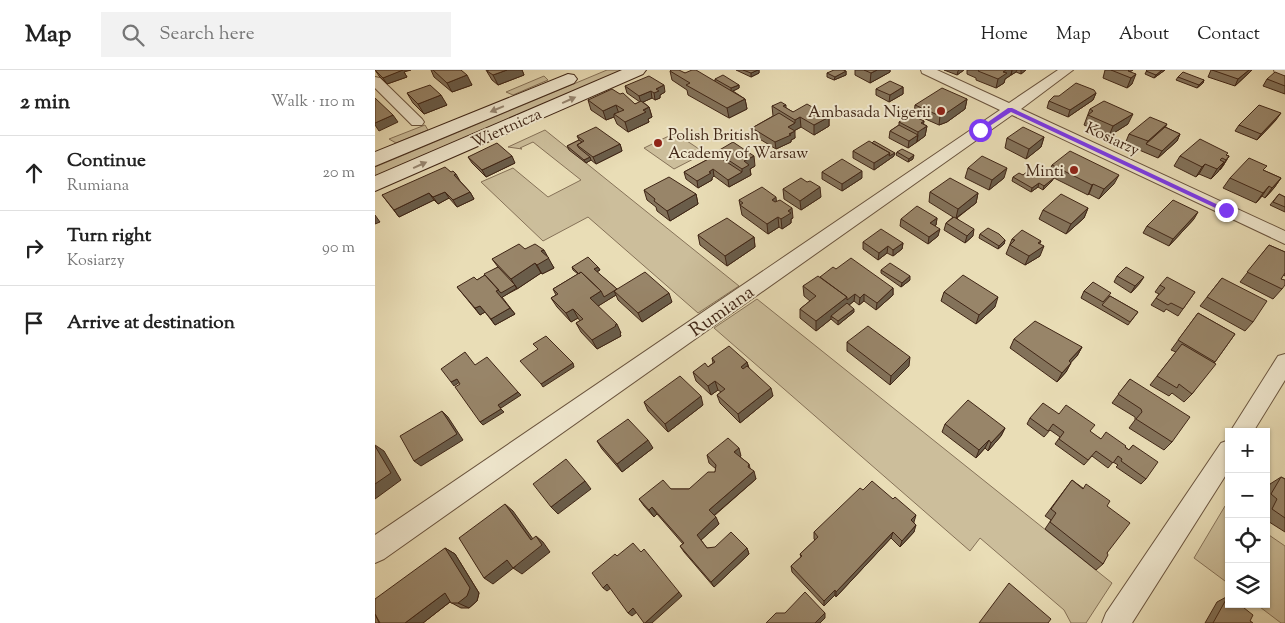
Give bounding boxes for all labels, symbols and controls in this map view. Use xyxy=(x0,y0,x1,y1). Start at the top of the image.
search box xyxy=(101,12,451,57)
text: Map xyxy=(25,18,71,52)
icon: search xyxy=(119,21,147,49)
text: Search here xyxy=(159,21,255,48)
text: Home xyxy=(981,22,1028,48)
text: Map xyxy=(1056,22,1091,48)
text: About xyxy=(1119,22,1169,48)
text: Contact xyxy=(1197,22,1260,48)
text: 2 min xyxy=(20,88,70,118)
text: Walk · 110 m xyxy=(271,91,355,114)
one-way arrow xyxy=(562,95,576,103)
place label: Ambasada Nigerii xyxy=(808,102,931,125)
street label: Wiertnicza xyxy=(468,103,546,155)
marker: Ambasada Nigerii xyxy=(935,105,947,117)
one-way arrow xyxy=(490,106,504,114)
street label: Kosiarzy xyxy=(1081,118,1143,163)
route start xyxy=(969,119,992,142)
place label: Polish British Academy of Warsaw xyxy=(668,125,808,166)
marker: Polish British Academy of Warsaw xyxy=(652,137,664,149)
text: Continue xyxy=(67,148,146,175)
icon: ahead xyxy=(20,159,48,187)
one-way arrow xyxy=(413,160,427,168)
place label: Minti xyxy=(1025,161,1064,184)
text: 20 m xyxy=(322,162,355,185)
marker: Minti xyxy=(1068,164,1080,176)
text: Rumiana xyxy=(67,175,129,198)
route end xyxy=(1215,199,1238,222)
text: Turn right xyxy=(67,223,151,250)
icon: right xyxy=(20,234,48,262)
text: 90 m xyxy=(322,237,355,260)
text: Kosiarzy xyxy=(67,250,125,273)
street label: Rumiana xyxy=(684,280,761,344)
icon: arrive xyxy=(20,309,48,337)
text: Arrive at destination xyxy=(67,310,235,337)
map controls xyxy=(1225,428,1270,608)
button: + xyxy=(1225,428,1270,473)
button: − xyxy=(1225,473,1270,518)
button: locate xyxy=(1225,518,1270,563)
button: layers xyxy=(1225,563,1270,608)

